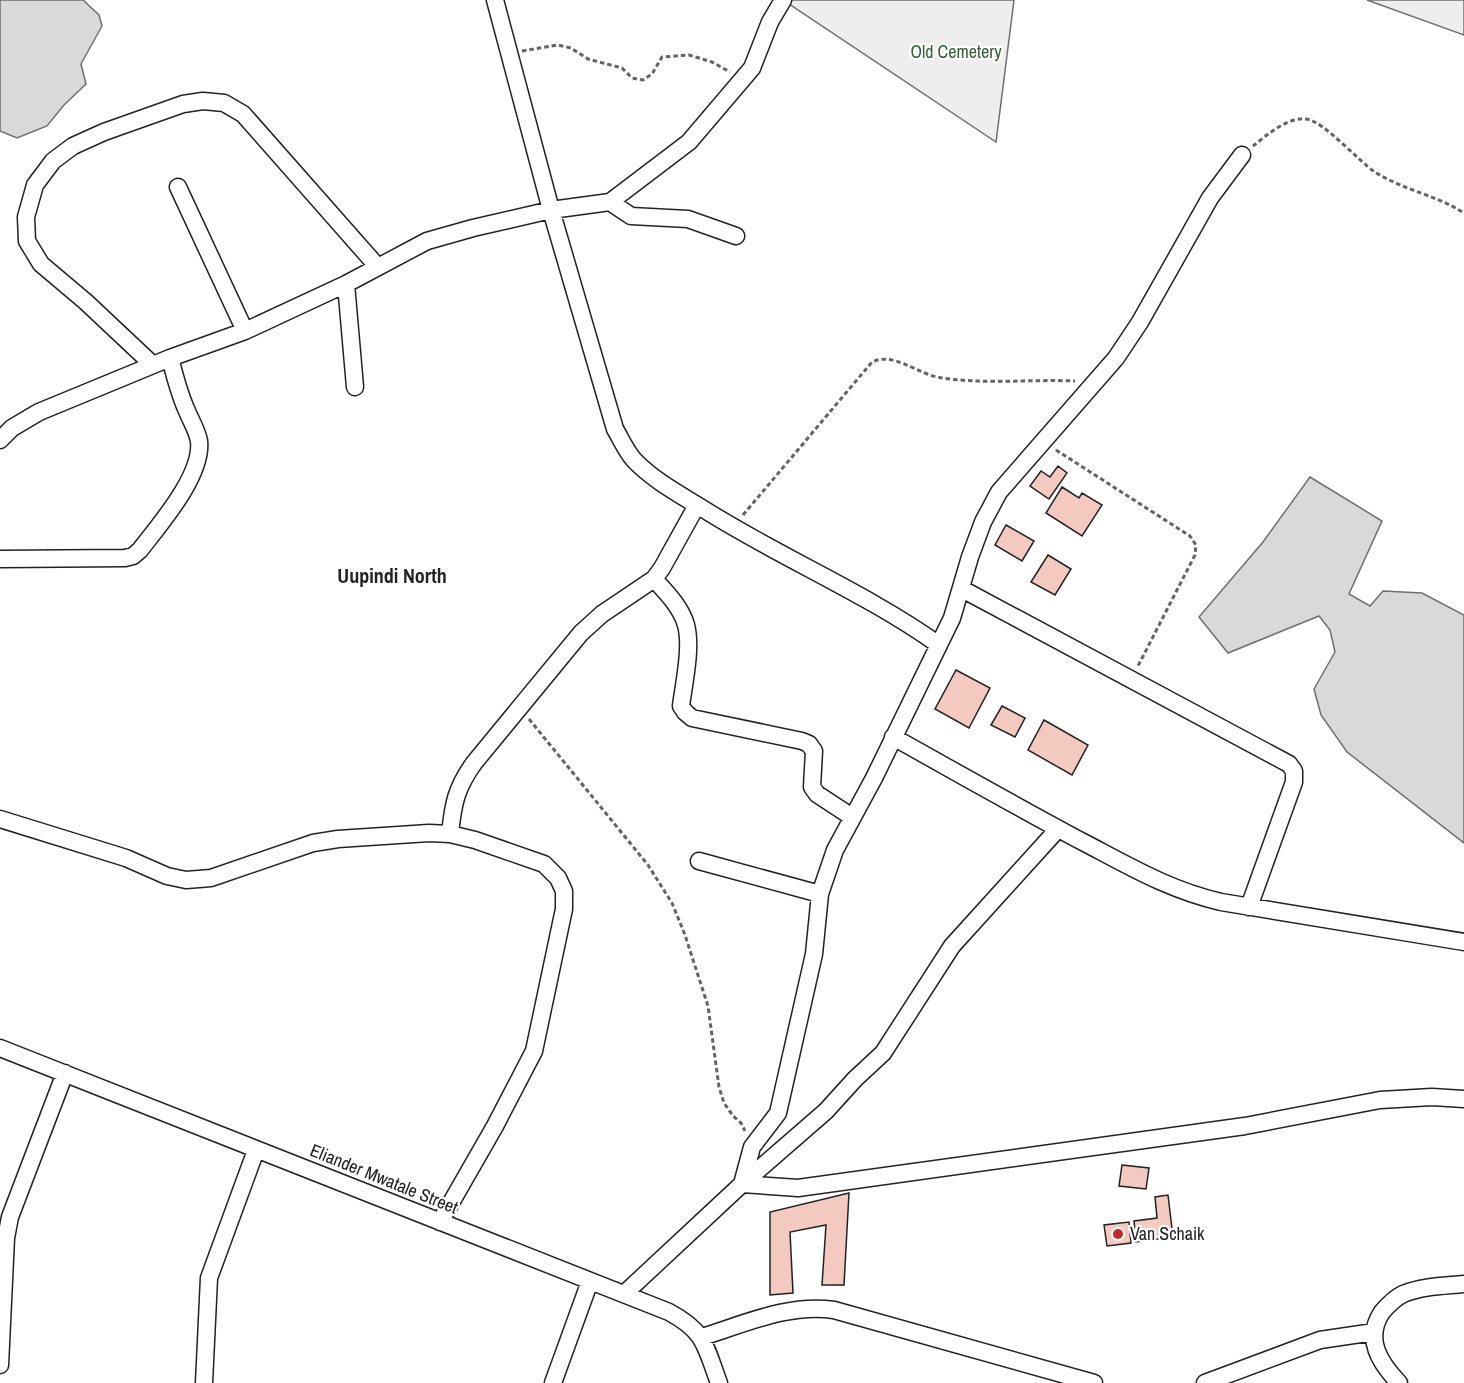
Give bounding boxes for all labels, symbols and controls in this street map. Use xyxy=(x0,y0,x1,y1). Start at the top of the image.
park label: Old Cemetery xyxy=(910,39,1002,64)
district label: Uupindi North xyxy=(337,562,447,589)
street label: Eliander Mwatale Street xyxy=(306,1137,462,1220)
place label: Van Schaik xyxy=(1130,1221,1205,1246)
marker: Van Schaik xyxy=(1111,1227,1125,1241)

